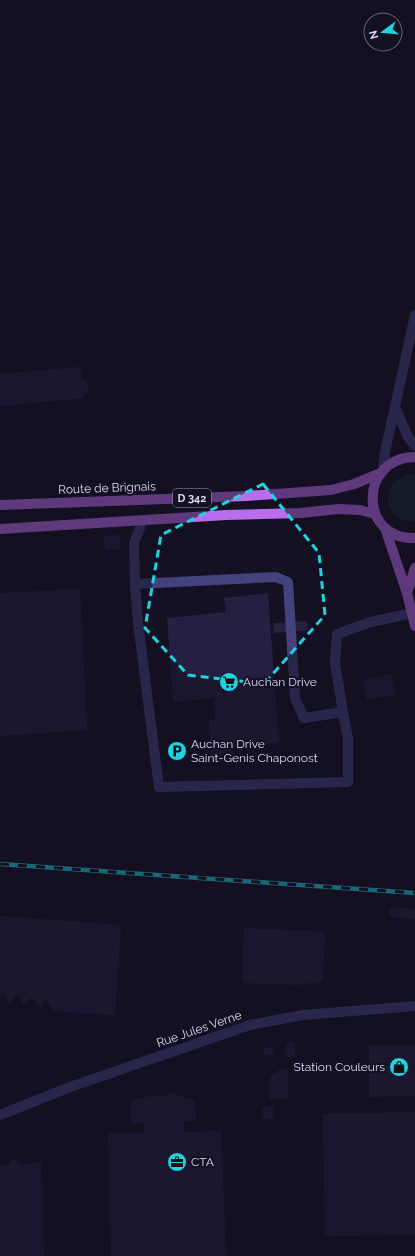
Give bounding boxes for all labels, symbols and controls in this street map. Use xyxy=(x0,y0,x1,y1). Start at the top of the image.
north arrow xyxy=(363,12,403,52)
text: N xyxy=(366,29,381,40)
street label: Route de Brignais xyxy=(58,479,156,497)
road number: D 342 xyxy=(173,489,211,507)
supermarket icon: Auchan Drive xyxy=(218,671,240,693)
place label: Auchan Drive xyxy=(243,675,317,689)
place label: Auchan Drive Saint-Genis Chaponost xyxy=(191,737,318,765)
parking icon: Auchan Drive Saint-Genis Chaponost xyxy=(166,740,188,762)
street label: Rue Jules Verne xyxy=(155,1008,243,1050)
shop icon: Station Couleurs xyxy=(388,1056,410,1078)
place label: Station Couleurs xyxy=(294,1060,385,1074)
office icon: CTA xyxy=(166,1151,188,1173)
place label: CTA xyxy=(191,1155,214,1169)

